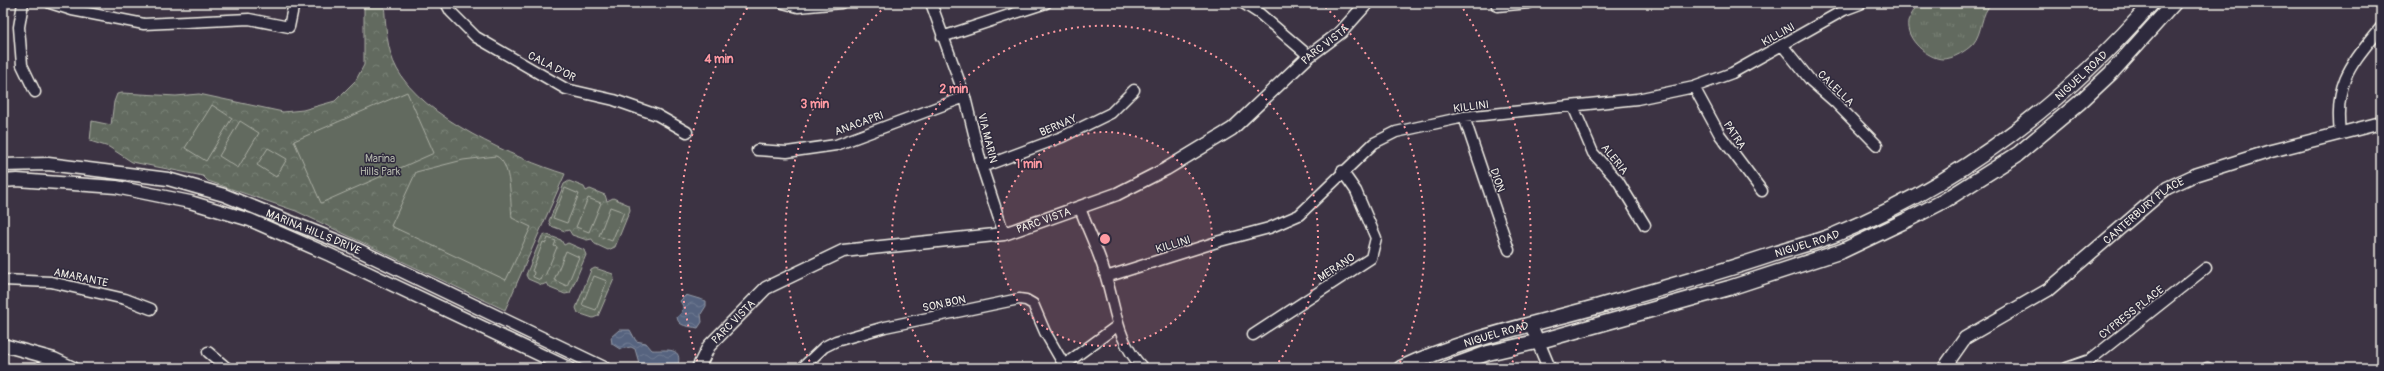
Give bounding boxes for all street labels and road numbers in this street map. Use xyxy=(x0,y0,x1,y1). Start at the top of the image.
street label: KILLINI xyxy=(1759,20,1797,49)
street label: PARC VISTA xyxy=(1299,22,1351,67)
street label: NIGUEL ROAD xyxy=(2052,48,2110,103)
street label: CALA D'OR xyxy=(526,49,578,84)
street label: CALELLA xyxy=(1815,68,1856,109)
street label: KILLINI xyxy=(1453,98,1490,115)
street label: ANACAPRI xyxy=(833,109,885,138)
street label: VIA MARIN xyxy=(975,112,1000,165)
street label: BERNAY xyxy=(1038,112,1079,139)
street label: PATRA xyxy=(1721,119,1748,152)
street label: ALERIA xyxy=(1598,141,1631,177)
street label: DION xyxy=(1487,167,1508,194)
street label: CANTERBURY PLACE xyxy=(2101,175,2186,247)
street label: PARC VISTA xyxy=(1015,205,1072,236)
street label: MARINA HILLS DRIVE xyxy=(264,207,363,257)
street label: NIGUEL ROAD xyxy=(1773,227,1842,260)
street label: KILLINI xyxy=(1154,233,1192,256)
street label: MERANO xyxy=(1315,251,1357,284)
street label: AMARANTE xyxy=(53,265,109,290)
street label: CYPRESS PLACE xyxy=(2096,283,2166,342)
street label: SON BON xyxy=(921,293,967,314)
street label: PARC VISTA xyxy=(709,297,758,347)
street label: NIGUEL ROAD xyxy=(1462,319,1530,350)

